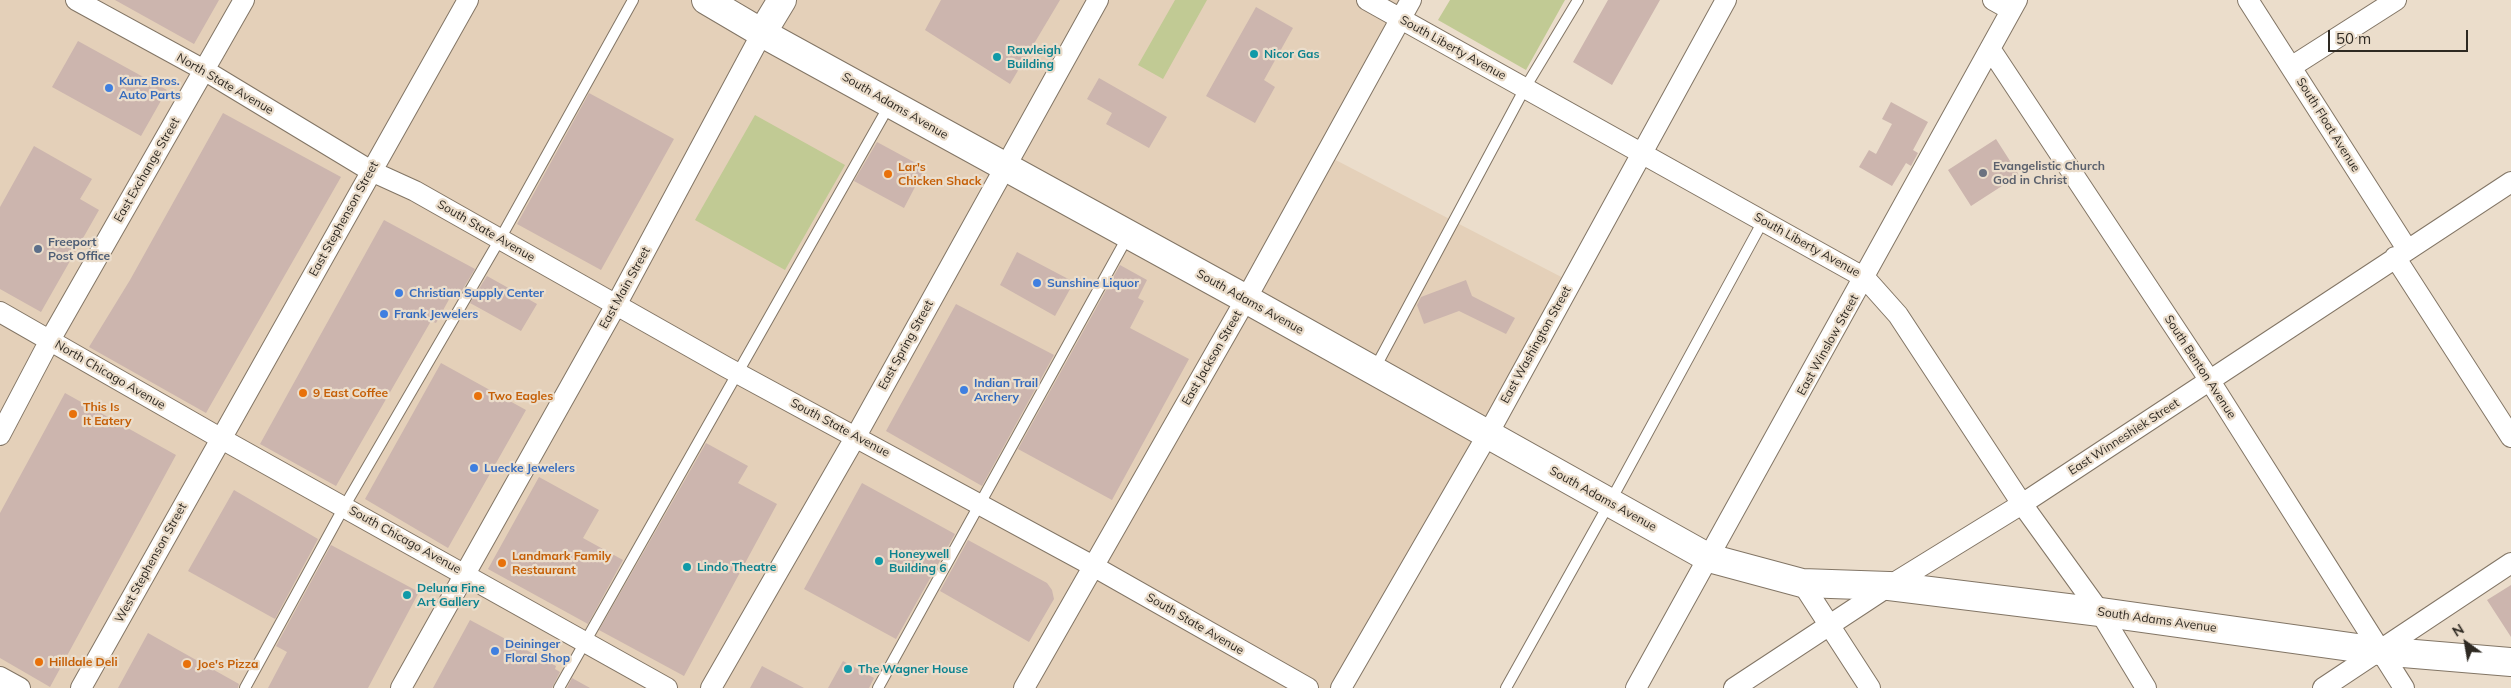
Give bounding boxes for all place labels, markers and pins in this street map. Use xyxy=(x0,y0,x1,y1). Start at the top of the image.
place label: Rawleigh Building xyxy=(1007,43,1061,71)
place label: Nicor Gas xyxy=(1264,47,1320,61)
marker: Nicor Gas xyxy=(1248,48,1260,60)
marker: Rawleigh Building xyxy=(991,51,1003,63)
place label: Kunz Bros. Auto Parts xyxy=(119,74,181,102)
marker: Kunz Bros. Auto Parts xyxy=(103,82,115,94)
place label: Evangelistic Church God in Christ xyxy=(1993,159,2105,187)
place label: Lar's Chicken Shack xyxy=(898,160,981,188)
marker: Evangelistic Church God in Christ xyxy=(1977,167,1989,179)
marker: Lar's Chicken Shack xyxy=(882,168,894,180)
place label: Freeport Post Office xyxy=(48,235,110,263)
marker: Freeport Post Office xyxy=(32,243,44,255)
place label: Sunshine Liquor xyxy=(1047,276,1139,290)
marker: Sunshine Liquor xyxy=(1031,277,1043,289)
place label: Christian Supply Center xyxy=(409,286,544,300)
marker: Christian Supply Center xyxy=(393,287,405,299)
place label: Frank Jewelers xyxy=(394,307,478,321)
marker: Frank Jewelers xyxy=(378,308,390,320)
place label: Indian Trail Archery xyxy=(974,376,1038,404)
marker: Indian Trail Archery xyxy=(958,384,970,396)
place label: 9 East Coffee xyxy=(313,386,388,400)
marker: 9 East Coffee xyxy=(297,387,309,399)
place label: Two Eagles xyxy=(488,389,553,403)
marker: Two Eagles xyxy=(472,390,484,402)
place label: This Is It Eatery xyxy=(83,400,131,428)
marker: This Is It Eatery xyxy=(67,408,79,420)
place label: Luecke Jewelers xyxy=(484,461,575,475)
marker: Luecke Jewelers xyxy=(468,462,480,474)
place label: Honeywell Building 6 xyxy=(889,547,949,575)
place label: Landmark Family Restaurant xyxy=(512,549,611,577)
marker: Honeywell Building 6 xyxy=(873,555,885,567)
marker: Landmark Family Restaurant xyxy=(496,557,508,569)
place label: Lindo Theatre xyxy=(697,560,776,574)
marker: Lindo Theatre xyxy=(681,561,693,573)
place label: Deluna Fine Art Gallery xyxy=(417,581,485,609)
marker: Deluna Fine Art Gallery xyxy=(401,589,413,601)
place label: Deininger Floral Shop xyxy=(505,637,570,665)
marker: Deininger Floral Shop xyxy=(489,645,501,657)
place label: Hilldale Deli xyxy=(49,655,118,669)
marker: Hilldale Deli xyxy=(33,656,45,668)
place label: Joe's Pizza xyxy=(197,657,258,671)
marker: Joe's Pizza xyxy=(181,658,193,670)
place label: The Wagner House xyxy=(858,662,968,676)
marker: The Wagner House xyxy=(842,663,854,675)

